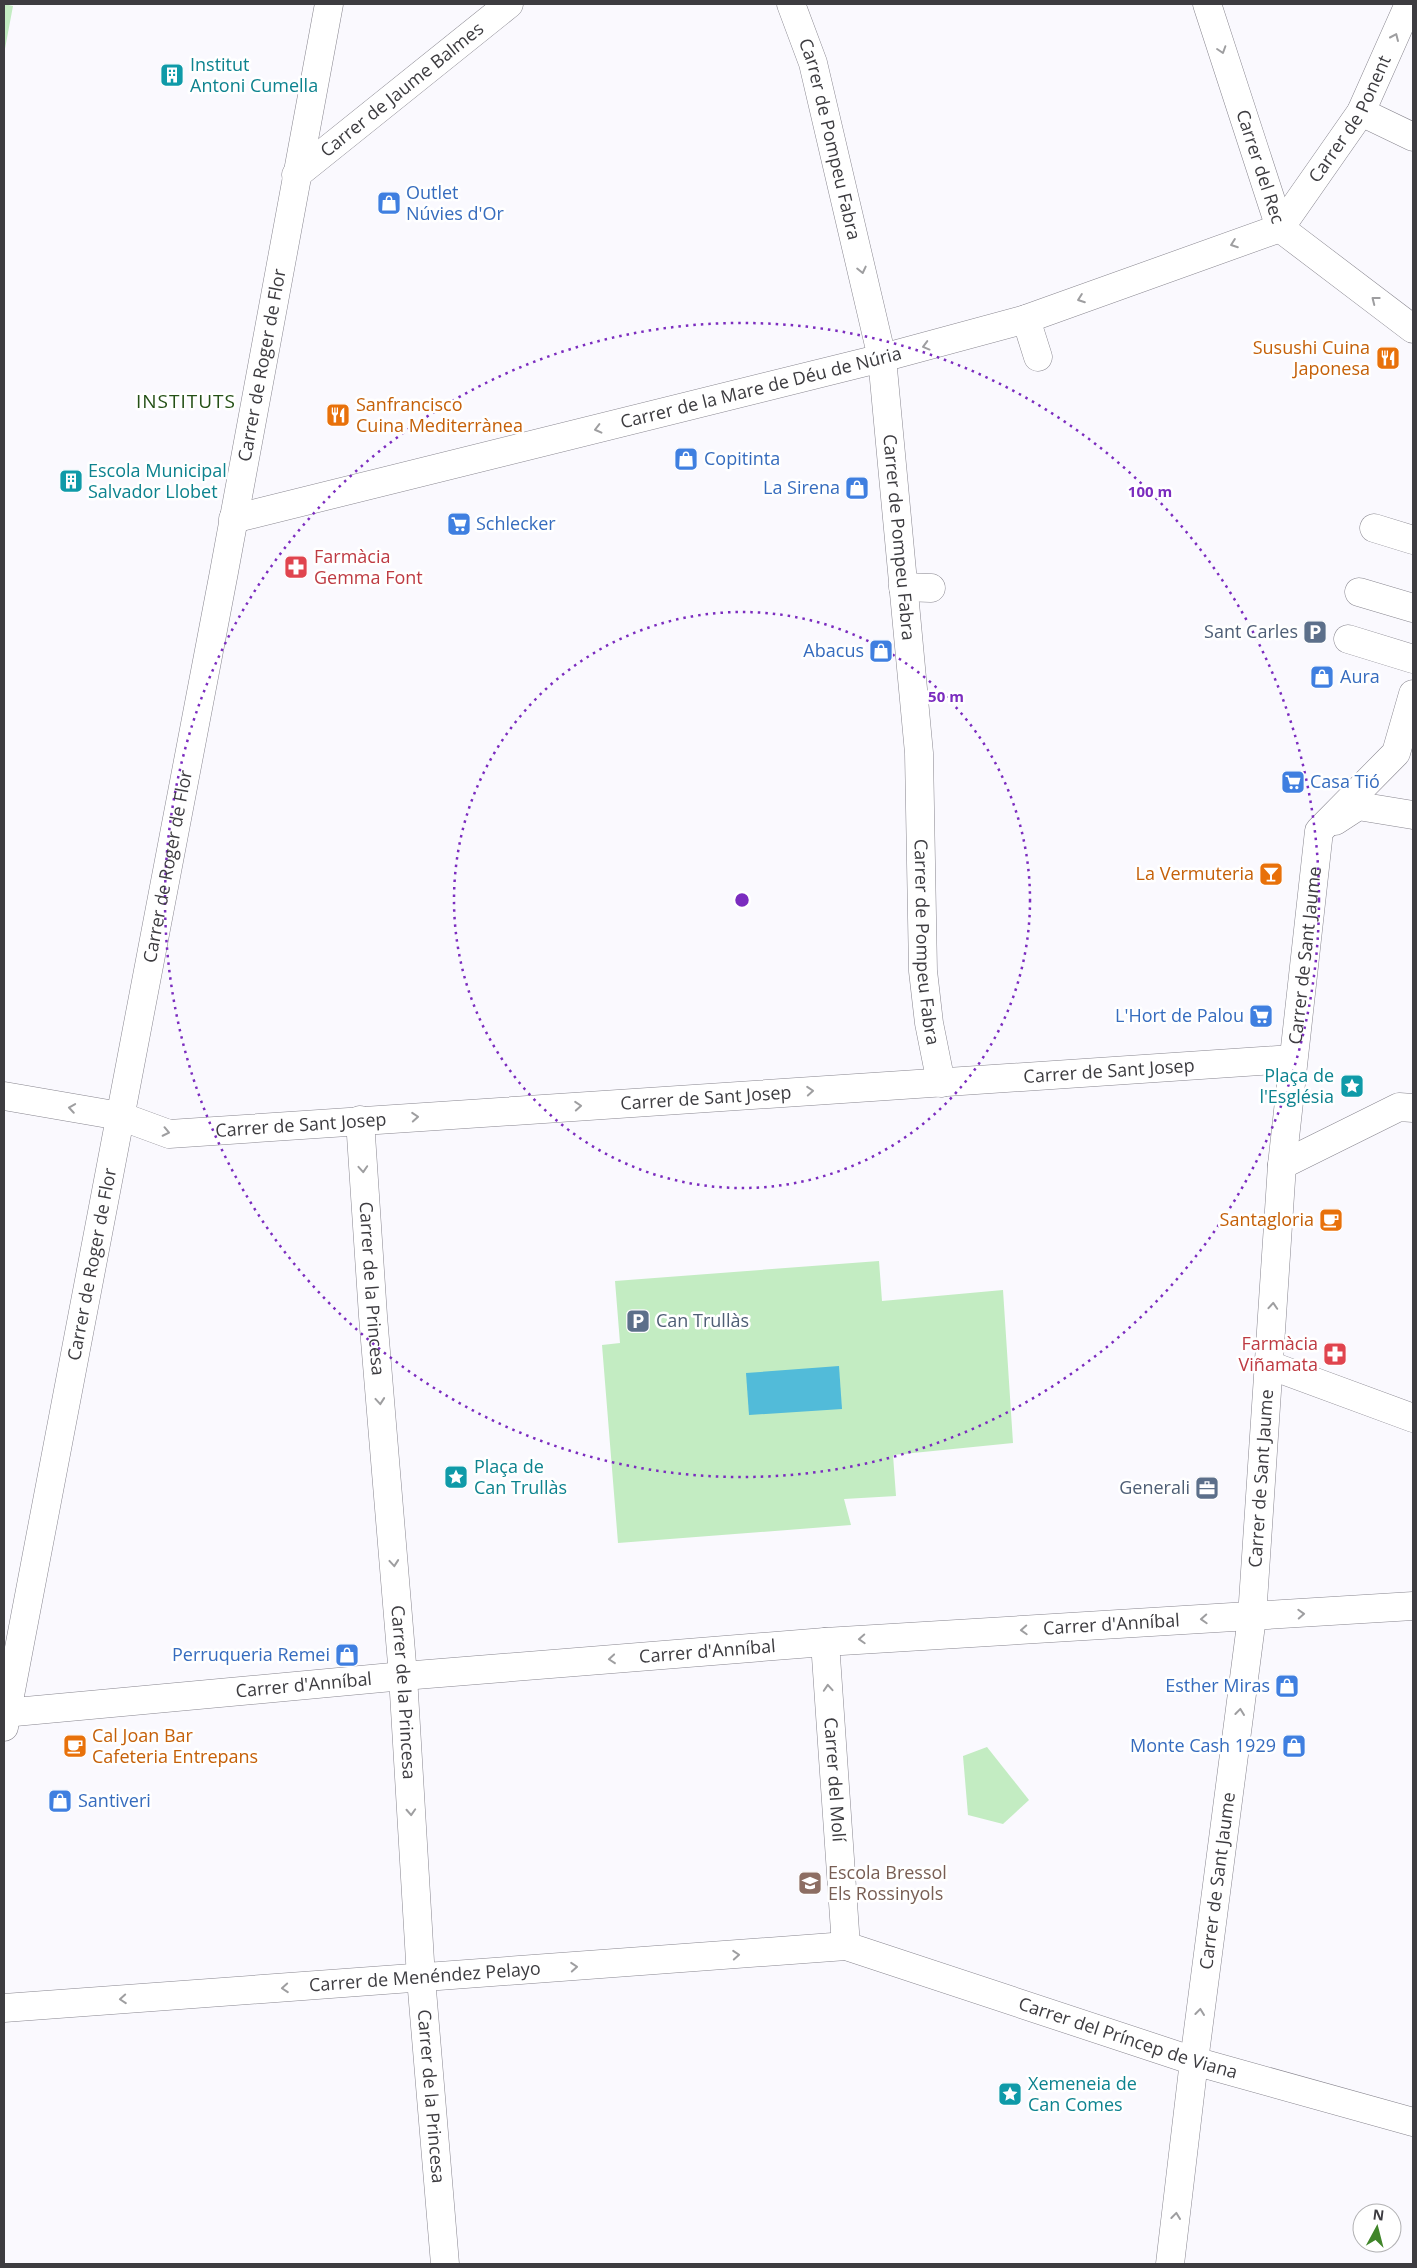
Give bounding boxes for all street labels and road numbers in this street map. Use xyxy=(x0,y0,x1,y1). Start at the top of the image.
street label: Carrer de Jaume Balmes xyxy=(315,16,488,162)
street label: Carrer de Pompeu Fabra xyxy=(794,35,867,242)
street label: Carrer de Ponent xyxy=(1302,51,1396,187)
street label: Carrer del Rec xyxy=(1231,106,1291,227)
street label: Carrer de Roger de Flor xyxy=(232,266,291,464)
street label: Carrer de la Mare de Déu de Núria xyxy=(618,340,904,433)
street label: Carrer de Pompeu Fabra xyxy=(878,433,921,641)
street label: Carrer de Roger de Flor xyxy=(137,767,197,965)
street label: Carrer de Pompeu Fabra xyxy=(910,839,946,1047)
street label: Carrer de Sant Jaume xyxy=(1282,865,1326,1046)
street label: Carrer de Sant Josep xyxy=(1023,1053,1195,1088)
street label: Carrer de Sant Josep xyxy=(619,1079,792,1115)
street label: Carrer de Sant Josep xyxy=(214,1107,387,1142)
street label: Carrer de Roger de Flor xyxy=(61,1165,121,1363)
street label: Carrer de la Princesa xyxy=(354,1201,391,1376)
street label: Carrer de Sant Jaume xyxy=(1242,1388,1278,1568)
street label: Carrer de la Princesa xyxy=(386,1604,422,1780)
street label: Carrer d'Anníbal xyxy=(1042,1607,1180,1640)
street label: Carrer d'Anníbal xyxy=(638,1633,776,1668)
street label: Carrer d'Anníbal xyxy=(234,1666,373,1702)
street label: Carrer del Molí xyxy=(819,1717,852,1843)
street label: Carrer de Sant Jaume xyxy=(1193,1791,1240,1971)
street label: Carrer de Menéndez Pelayo xyxy=(308,1956,541,1997)
street label: Carrer del Príncep de Viana xyxy=(1016,1991,1241,2084)
street label: Carrer de la Princesa xyxy=(413,2008,451,2184)

